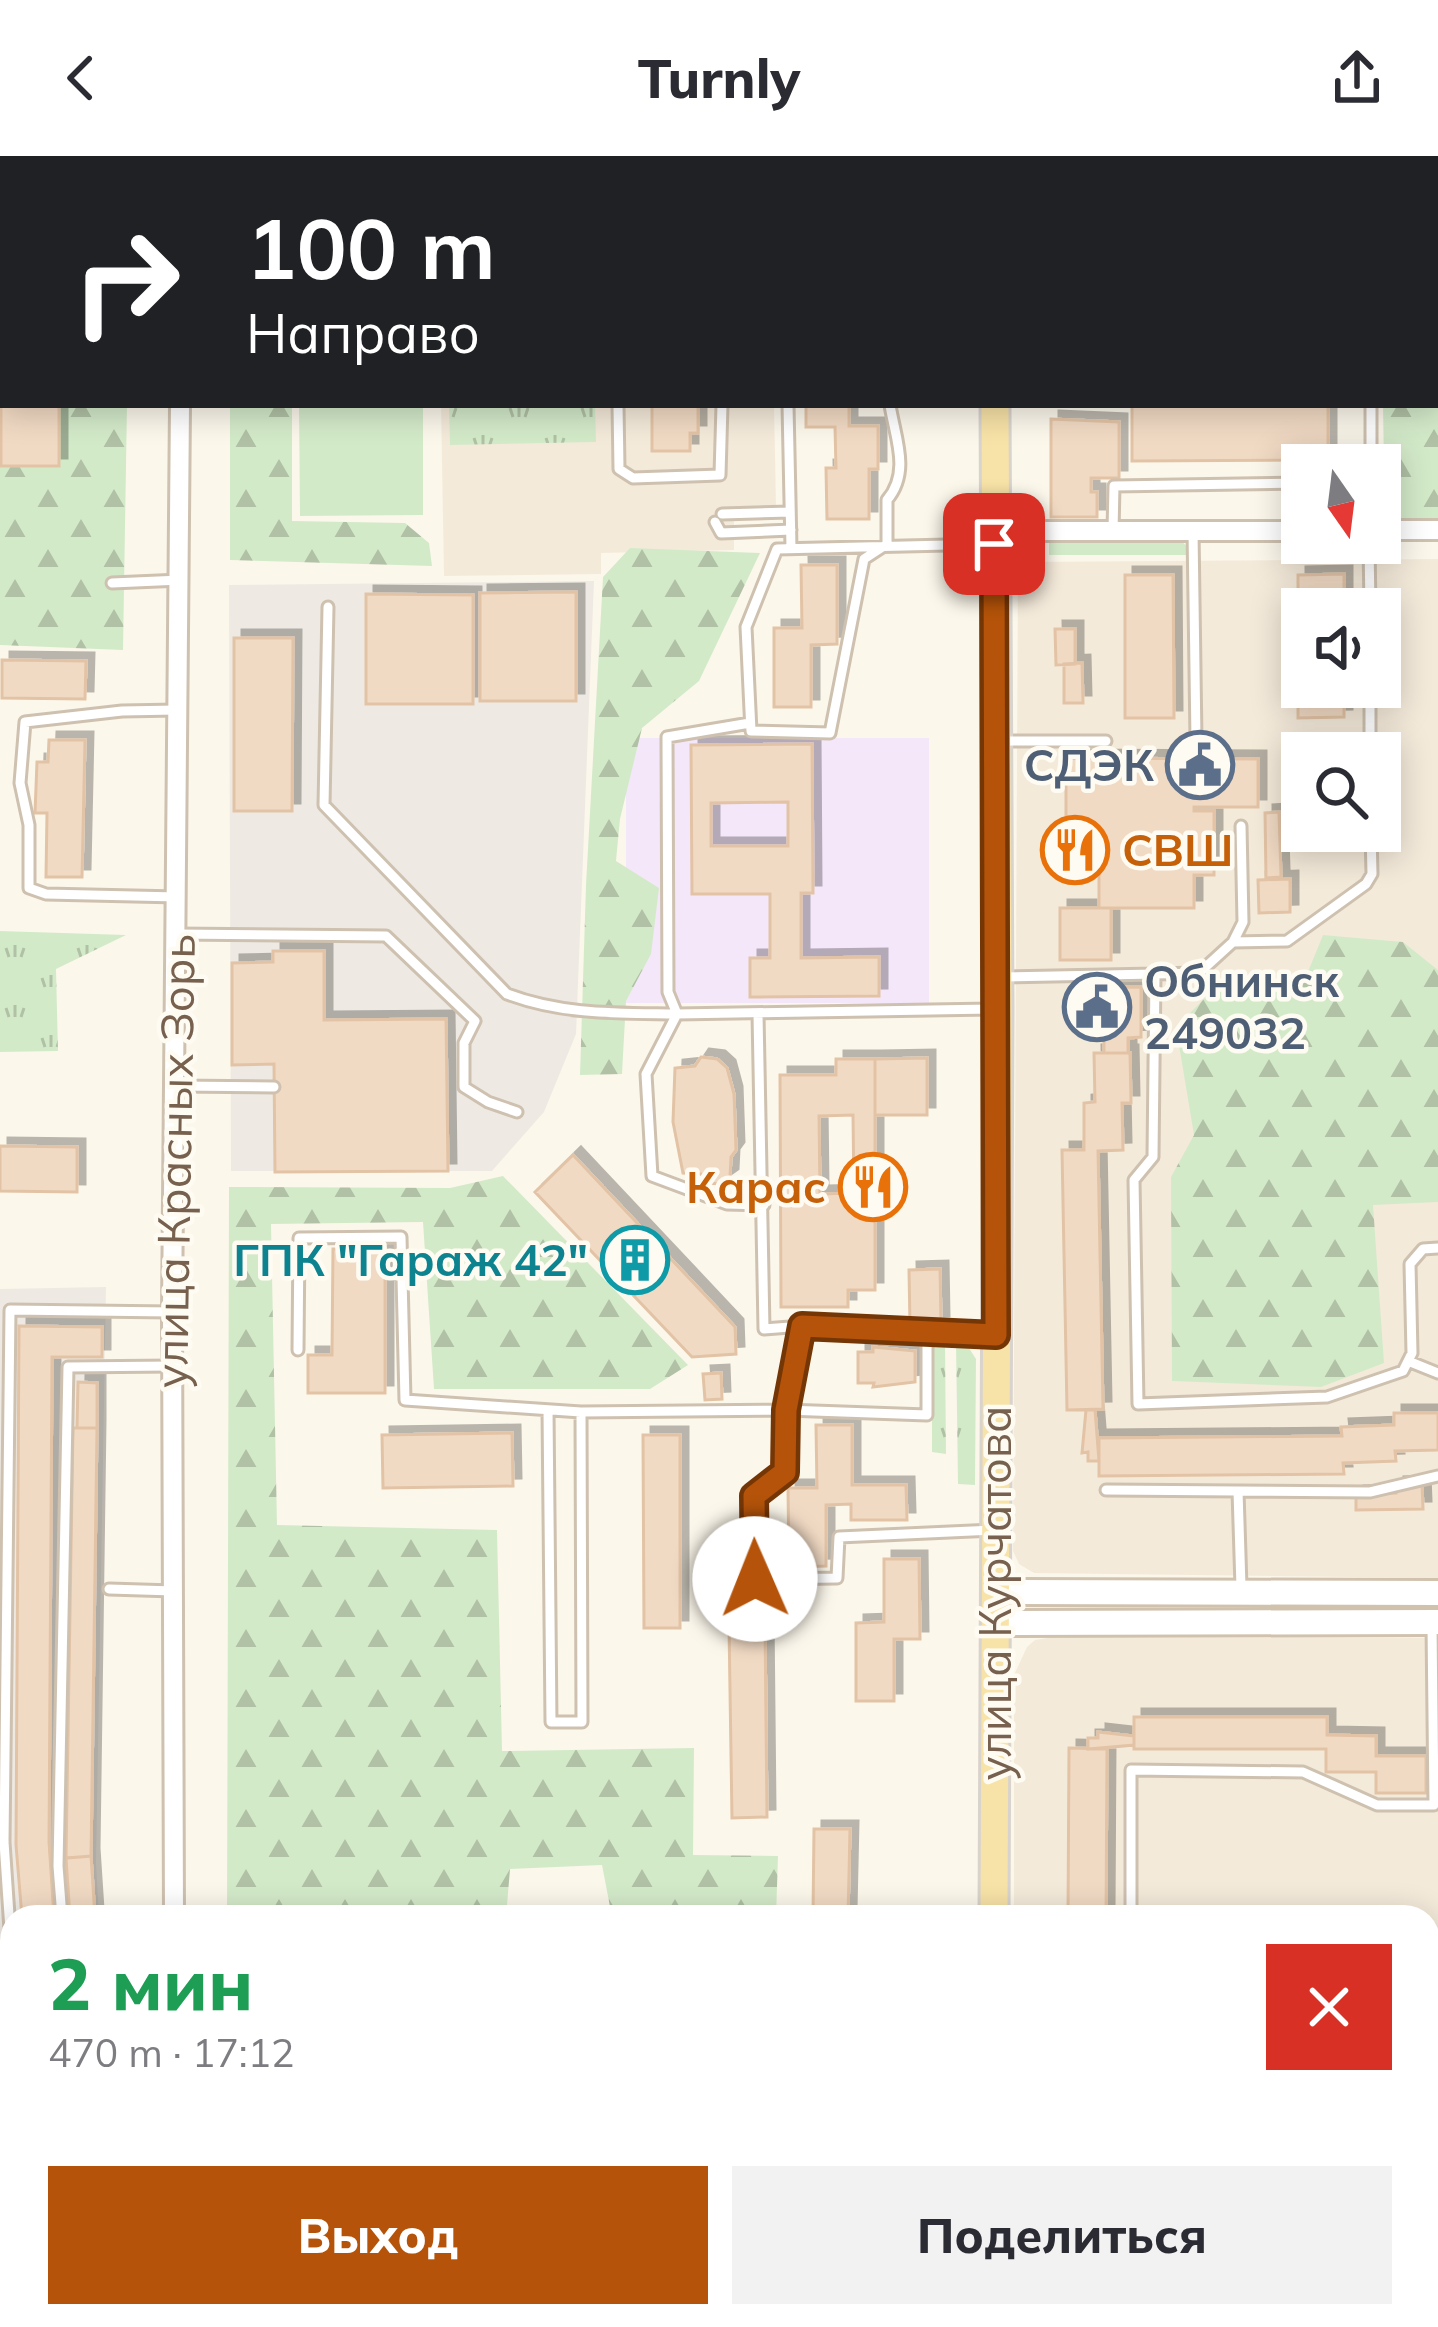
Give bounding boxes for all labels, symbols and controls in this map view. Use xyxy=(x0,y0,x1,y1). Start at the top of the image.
text: Turnly xyxy=(638,44,800,112)
icon: back xyxy=(48,45,114,111)
icon: share xyxy=(1324,45,1390,111)
text: 100 m xyxy=(246,195,496,300)
icon: right xyxy=(48,204,204,360)
text: Направо xyxy=(246,299,480,367)
north arrow xyxy=(1281,444,1401,564)
map controls xyxy=(1281,444,1401,852)
pin xyxy=(943,493,1045,595)
icon: arrive xyxy=(961,511,1027,577)
button: sound xyxy=(1281,588,1401,708)
public building icon: СДЭК xyxy=(1165,730,1235,800)
button: search xyxy=(1281,732,1401,852)
place label: СДЭК xyxy=(1024,736,1154,792)
restaurant icon: СВШ xyxy=(1040,815,1110,885)
place label: СВШ xyxy=(1122,821,1233,877)
street label: улица Красных Зорь xyxy=(142,933,206,1389)
place label: Обнинск 249032 xyxy=(1144,952,1339,1060)
public building icon: Обнинск 249032 xyxy=(1062,972,1132,1042)
restaurant icon: Карас xyxy=(838,1152,908,1222)
place label: Карас xyxy=(686,1158,826,1214)
building icon: ГПК "Гараж 42" xyxy=(600,1225,670,1295)
place label: ГПК "Гараж 42" xyxy=(233,1231,588,1287)
street label: улица Курчатова xyxy=(966,1405,1022,1781)
position arrow xyxy=(692,1516,818,1642)
text: 2 мин xyxy=(48,1938,253,2028)
button: close xyxy=(1266,1944,1392,2070)
text: 470 m · 17:12 xyxy=(48,2028,294,2077)
button: Выход xyxy=(48,2166,708,2304)
button: Поделиться xyxy=(732,2166,1392,2304)

